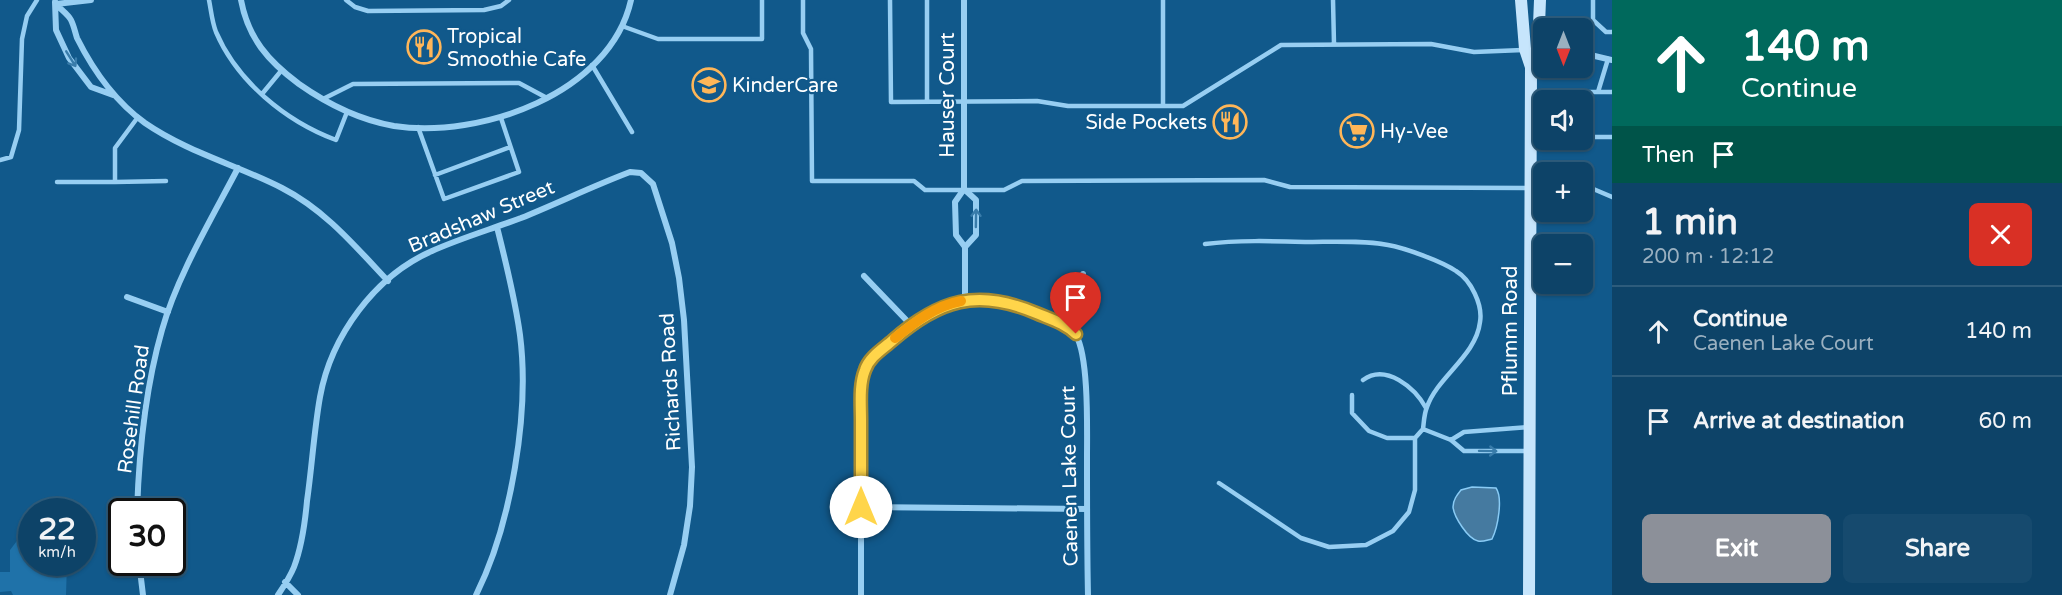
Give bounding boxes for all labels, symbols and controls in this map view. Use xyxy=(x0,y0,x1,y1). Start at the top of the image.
north arrow xyxy=(1533,18,1593,78)
map controls xyxy=(1533,18,1593,294)
text: 140 m xyxy=(1741,21,1870,72)
icon: ahead xyxy=(1642,24,1720,102)
place label: Tropical Smoothie Cafe xyxy=(447,25,586,72)
restaurant icon: Tropical Smoothie Cafe xyxy=(406,29,442,65)
street label: Hauser Court xyxy=(936,32,960,158)
one-way arrow xyxy=(65,50,77,67)
school or university icon: KinderCare xyxy=(691,67,727,103)
text: Continue xyxy=(1741,72,1857,105)
place label: KinderCare xyxy=(732,74,838,98)
button: sound xyxy=(1533,90,1593,150)
restaurant icon: Side Pockets xyxy=(1212,104,1248,140)
place label: Side Pockets xyxy=(1085,111,1207,135)
supermarket icon: Hy-Vee xyxy=(1339,113,1375,149)
place label: Hy-Vee xyxy=(1380,120,1448,144)
icon: arrive xyxy=(1707,138,1740,171)
text: Then xyxy=(1642,142,1695,168)
button: + xyxy=(1533,162,1593,222)
street label: Bradshaw Street xyxy=(405,175,558,258)
text: 1 min xyxy=(1642,201,1738,244)
button: close xyxy=(1969,203,2032,266)
one-way arrow xyxy=(970,208,982,228)
button: − xyxy=(1533,234,1593,294)
text: 200 m · 12:12 xyxy=(1642,245,1774,269)
street label: Pflumm Road xyxy=(1499,266,1523,396)
pin xyxy=(1050,272,1101,334)
icon: arrive xyxy=(1059,281,1092,314)
text: Continue xyxy=(1693,306,1788,332)
street label: Richards Road xyxy=(655,312,687,452)
icon: ahead xyxy=(1642,315,1675,348)
text: 140 m xyxy=(1965,318,2032,344)
text: Caenen Lake Court xyxy=(1693,332,1874,356)
street label: Rosehill Road xyxy=(113,343,155,475)
street label: Caenen Lake Court xyxy=(1056,385,1084,566)
icon: arrive xyxy=(1642,405,1675,438)
text: Arrive at destination xyxy=(1693,408,1904,434)
text: 60 m xyxy=(1978,408,2032,434)
one-way arrow xyxy=(1477,445,1497,457)
position arrow xyxy=(829,475,893,539)
speed limit sign: 30 xyxy=(108,498,186,576)
text: 22 xyxy=(38,511,76,548)
button: Exit xyxy=(1642,514,1831,583)
button: Share xyxy=(1843,514,2032,583)
text: km/h xyxy=(38,543,76,561)

